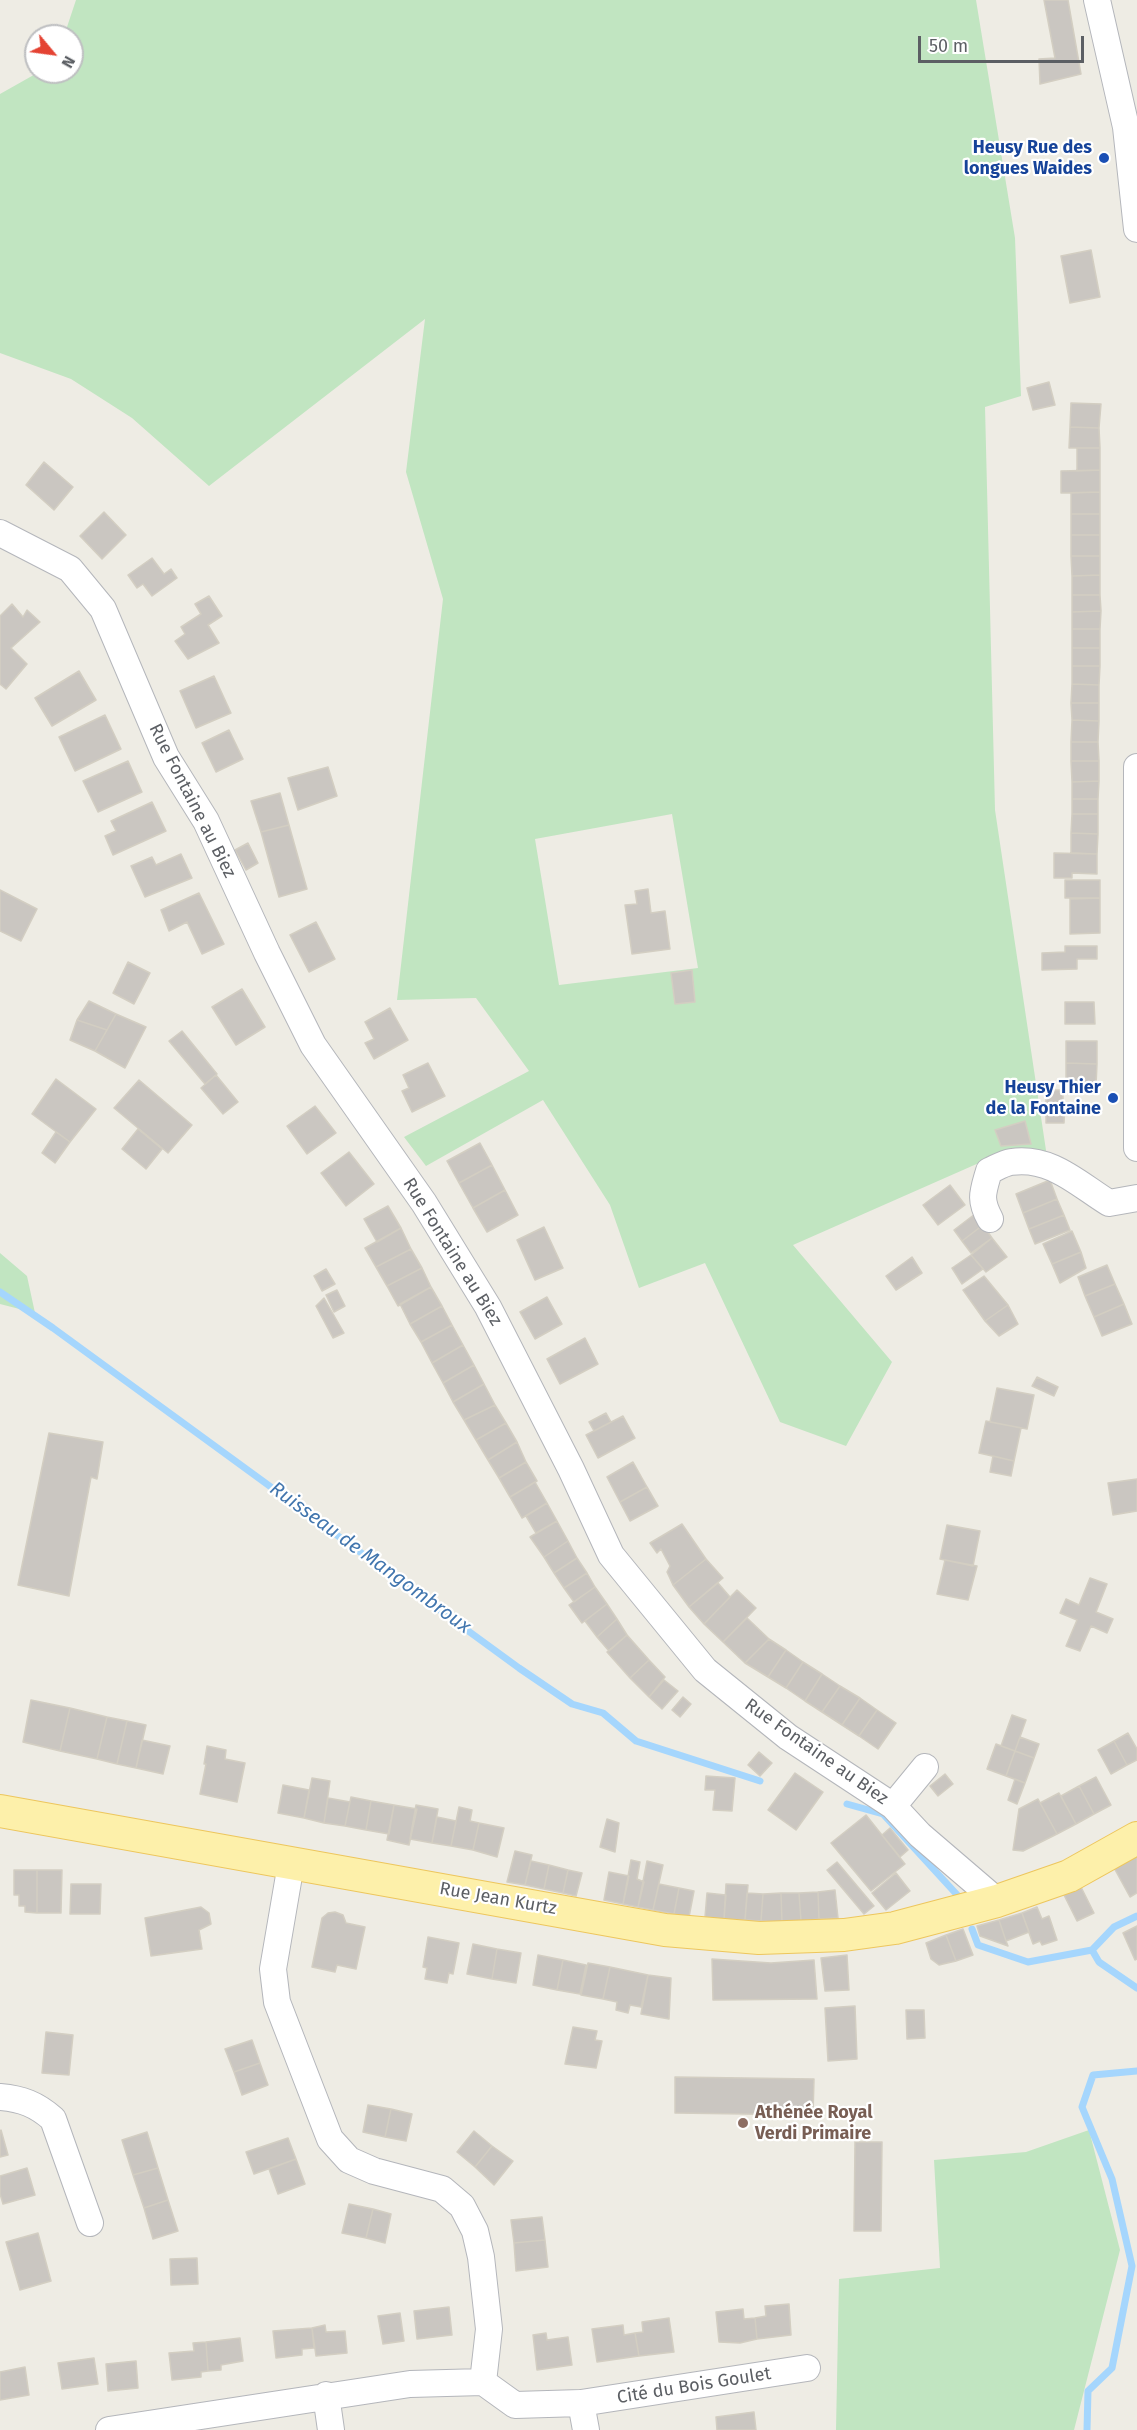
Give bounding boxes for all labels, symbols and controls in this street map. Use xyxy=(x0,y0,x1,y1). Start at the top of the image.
north arrow xyxy=(24,24,84,84)
scale bar xyxy=(921,24,1088,62)
text: 50 m xyxy=(929,35,968,57)
text: N xyxy=(58,53,79,71)
place label: Heusy Rue des longues Waides xyxy=(964,137,1092,180)
marker: Heusy Rue des longues Waides xyxy=(1097,151,1111,165)
street label: Rue Fontaine au Biez xyxy=(144,720,240,882)
place label: Heusy Thier de la Fontaine xyxy=(986,1077,1101,1120)
marker: Heusy Thier de la Fontaine xyxy=(1106,1091,1120,1105)
street label: Rue Fontaine au Biez xyxy=(398,1174,506,1330)
water label: Ruisseau de Mangombroux xyxy=(265,1477,475,1639)
street label: Rue Fontaine au Biez xyxy=(740,1694,892,1810)
street label: Rue Jean Kurtz xyxy=(438,1878,558,1920)
place label: Athénée Royal Verdi Primaire xyxy=(755,2102,873,2144)
marker: Athénée Royal Verdi Primaire xyxy=(736,2116,750,2130)
street label: Cité du Bois Goulet xyxy=(616,2363,772,2409)

